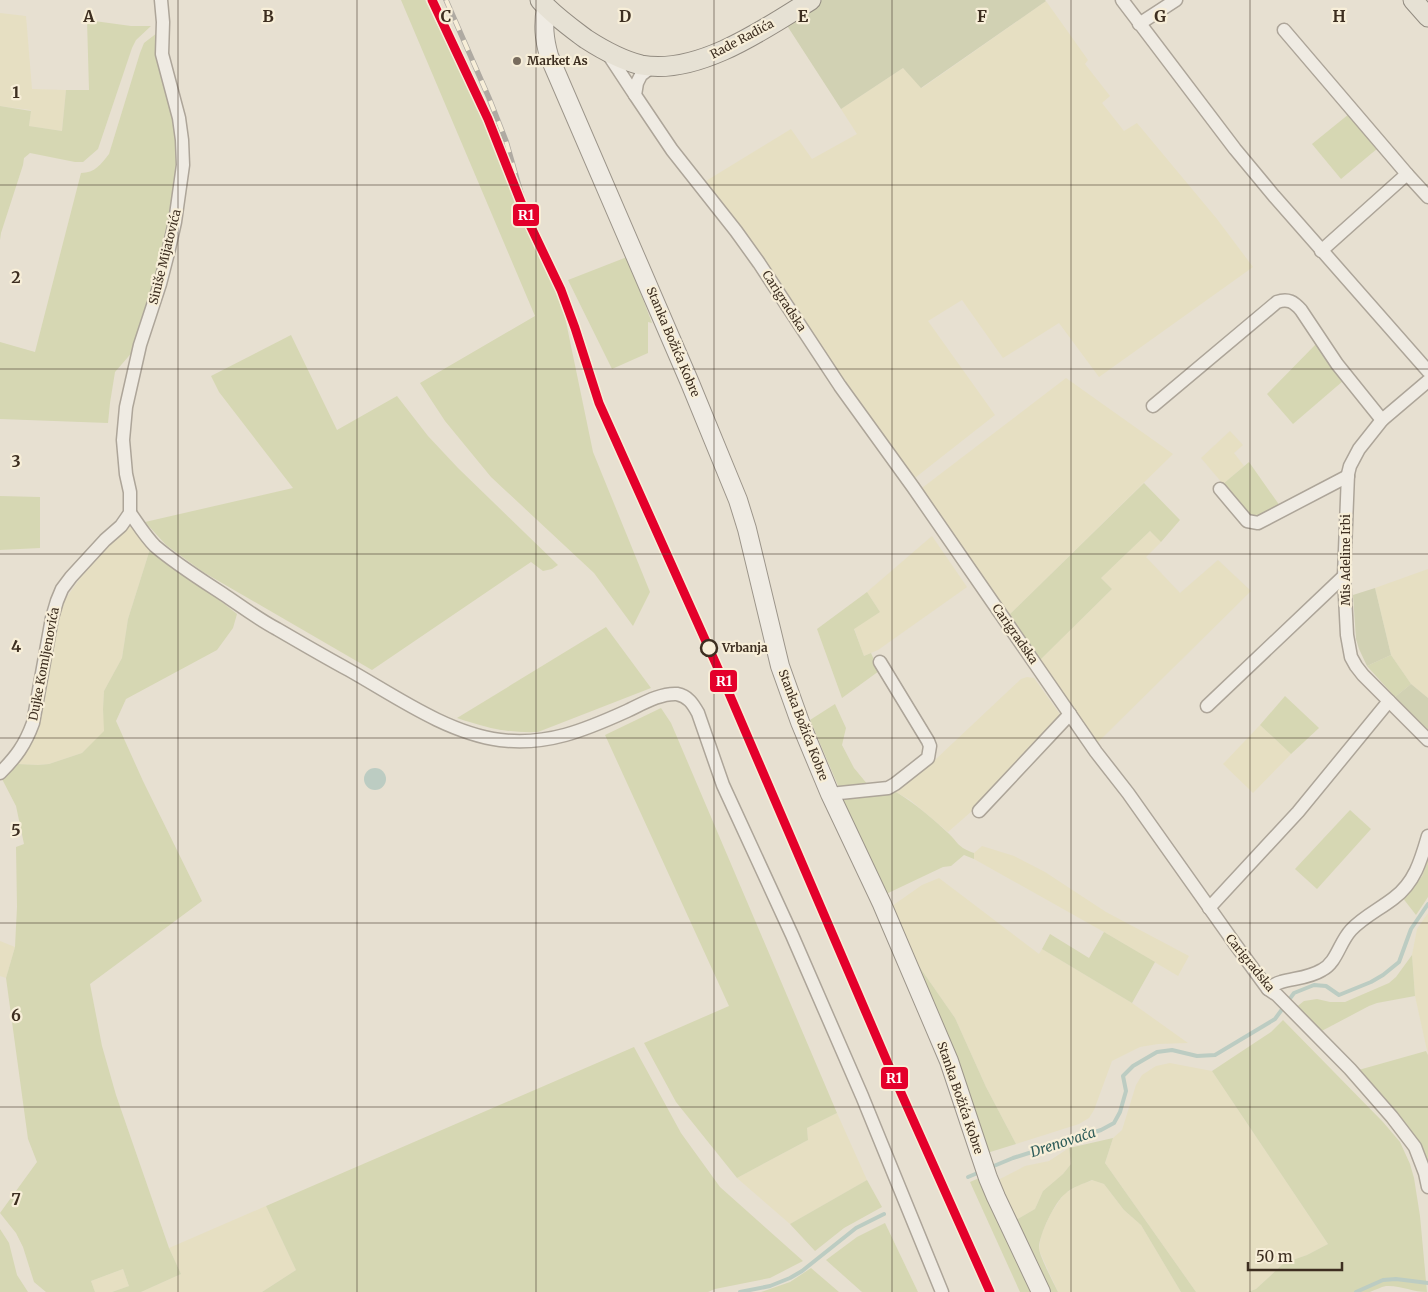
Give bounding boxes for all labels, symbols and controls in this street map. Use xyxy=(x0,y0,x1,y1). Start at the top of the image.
text: A xyxy=(82,6,95,26)
text: B xyxy=(262,6,274,26)
text: C xyxy=(441,6,451,26)
text: D xyxy=(619,6,631,26)
text: E xyxy=(798,6,809,26)
text: F xyxy=(977,6,987,26)
text: G xyxy=(1154,6,1166,26)
text: H xyxy=(1332,6,1346,26)
street label: Rade Radića xyxy=(707,15,777,62)
place label: Market As xyxy=(527,53,588,68)
marker: Market As xyxy=(511,55,523,67)
text: 1 xyxy=(12,82,20,102)
line badge: R1 xyxy=(512,203,540,227)
text: R1 xyxy=(518,206,535,224)
street label: Siniše Mijatovića xyxy=(145,207,184,306)
text: 2 xyxy=(11,267,21,287)
street label: Carigradska xyxy=(759,267,810,335)
street label: Stanka Božića Kobre xyxy=(644,285,703,399)
text: 3 xyxy=(11,451,21,471)
street label: Mis Adeline Irbi xyxy=(1338,514,1353,606)
street label: Carigradska xyxy=(989,601,1042,667)
street label: Dujke Komljenovića xyxy=(25,605,62,722)
text: 4 xyxy=(11,636,21,656)
marker: Vrbanja xyxy=(700,639,718,657)
place label: Vrbanja xyxy=(721,640,768,655)
street label: Stanka Božića Kobre xyxy=(775,667,832,783)
line badge: R1 xyxy=(709,669,738,693)
text: R1 xyxy=(716,672,733,690)
text: 5 xyxy=(11,820,21,840)
street label: Carigradska xyxy=(1223,931,1279,995)
text: 6 xyxy=(11,1005,21,1025)
street label: Stanka Božića Kobre xyxy=(934,1040,987,1156)
line badge: R1 xyxy=(880,1066,909,1090)
text: R1 xyxy=(886,1069,903,1087)
water label: Drenovača xyxy=(1027,1123,1098,1161)
text: 7 xyxy=(11,1189,21,1209)
scale bar xyxy=(1248,1240,1342,1272)
text: 50 m xyxy=(1256,1247,1293,1266)

